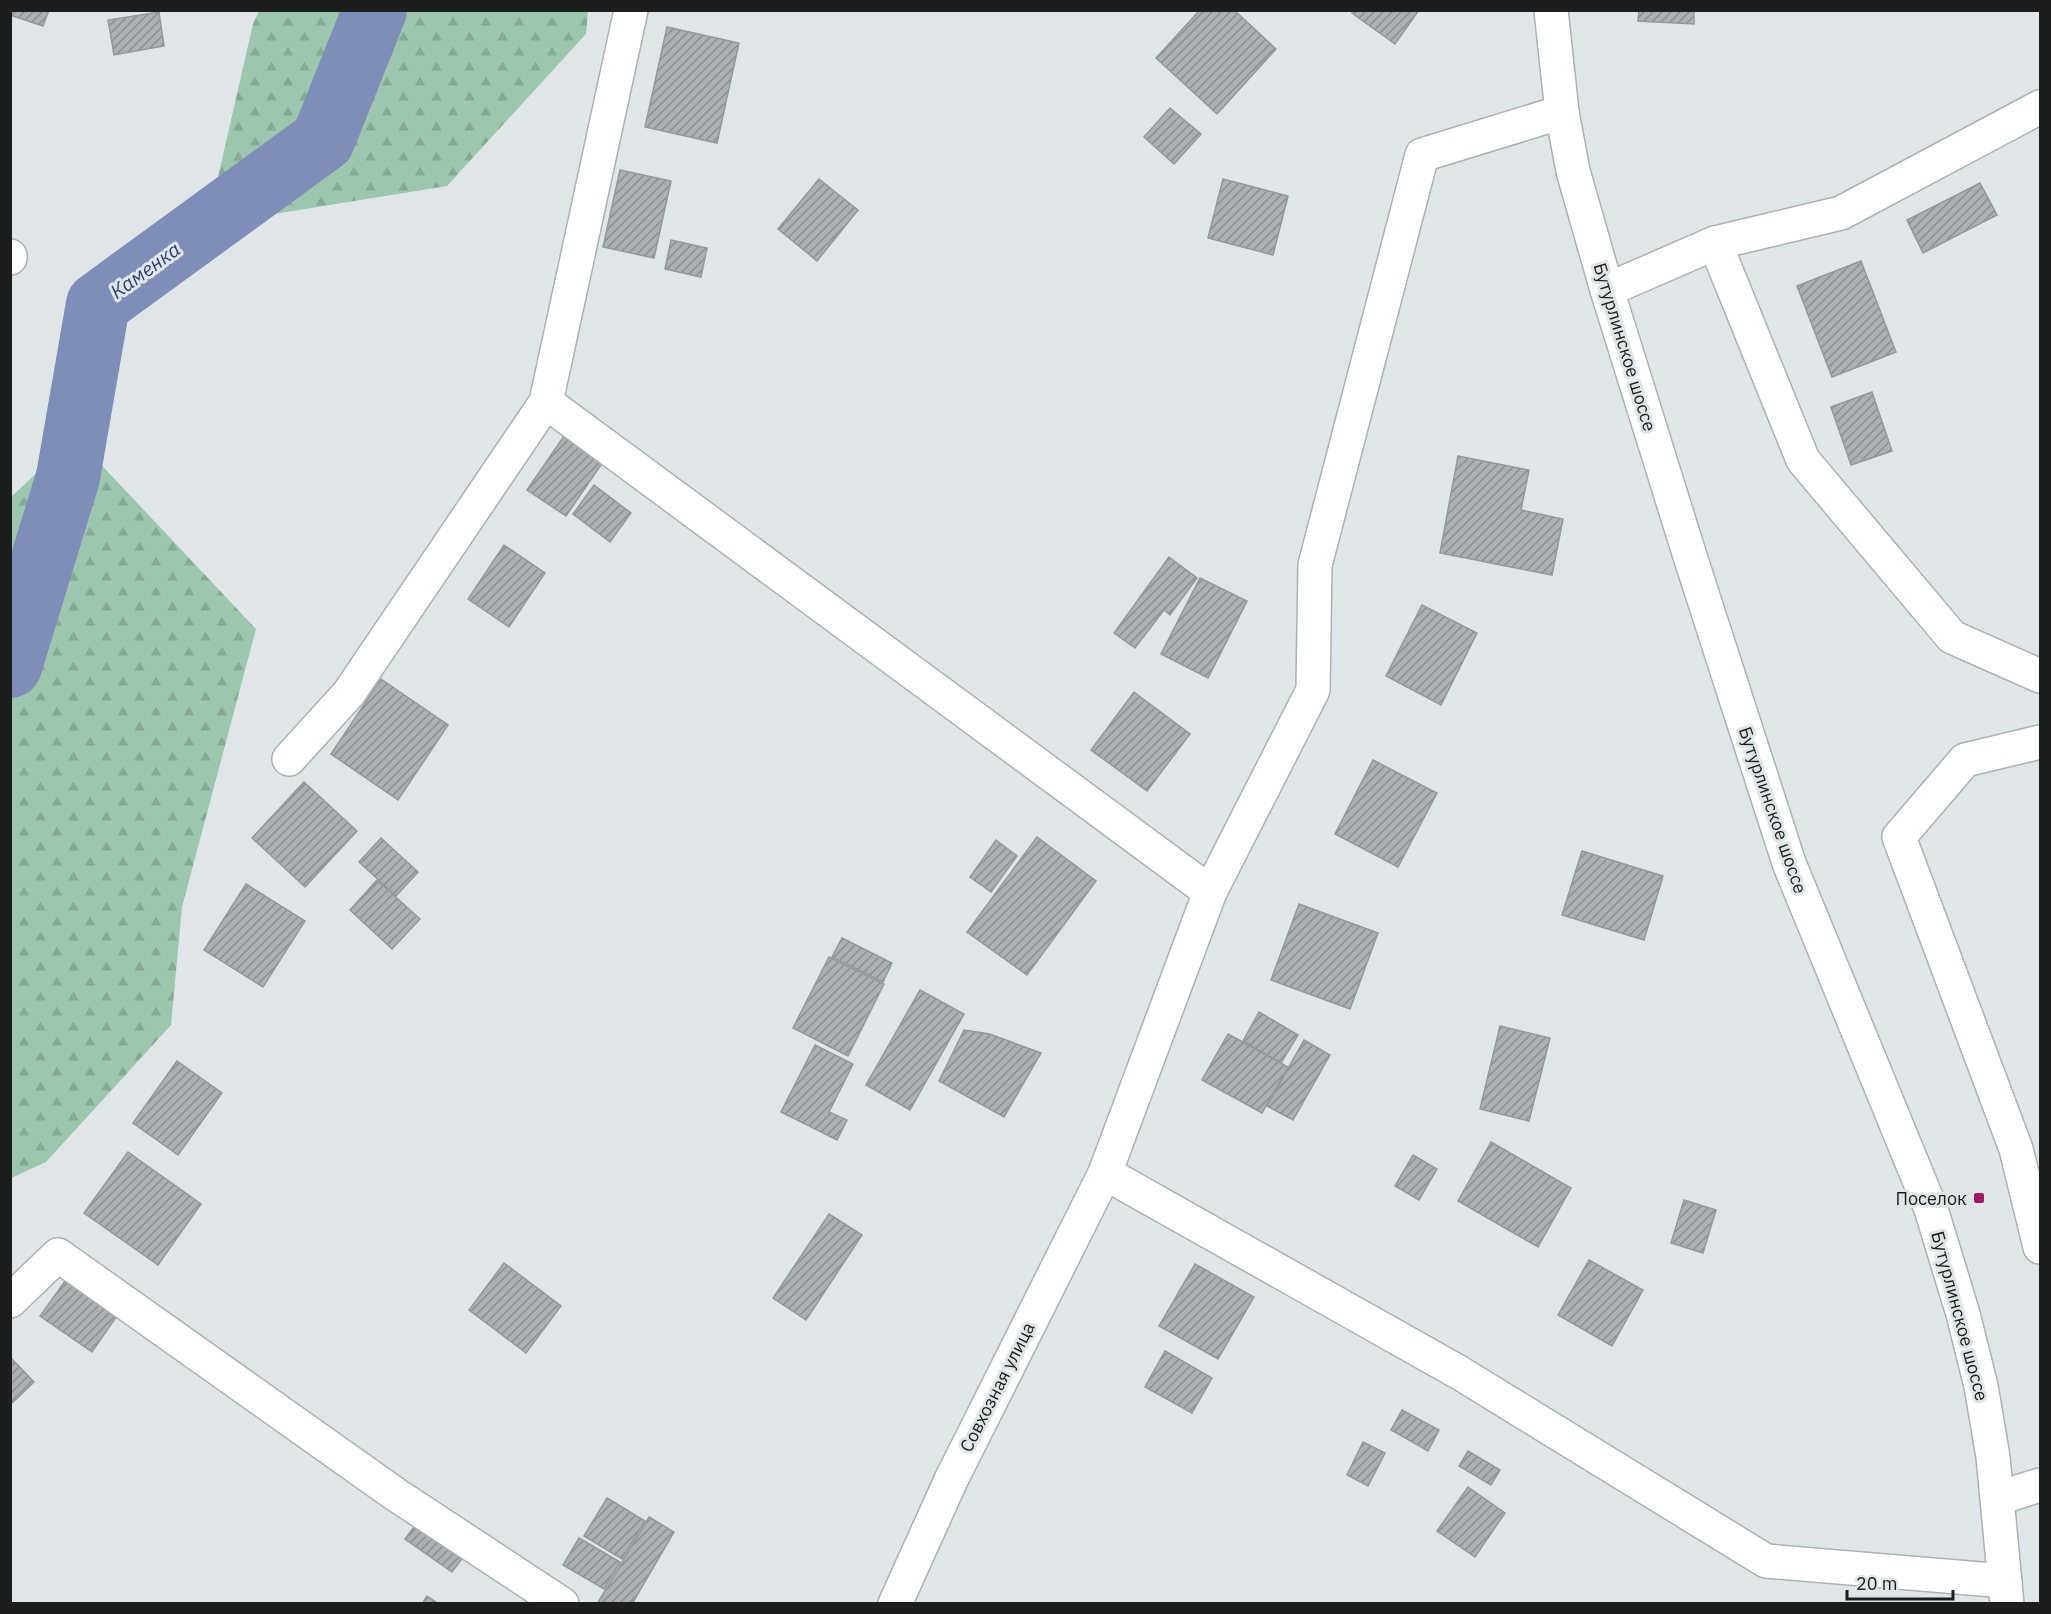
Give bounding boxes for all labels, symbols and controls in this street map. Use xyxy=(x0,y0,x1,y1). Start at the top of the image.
water label: Каменка xyxy=(105,235,185,305)
street label: Бутурлинское шоссе xyxy=(1588,260,1662,434)
street label: Бутурлинское шоссе xyxy=(1734,724,1812,897)
place label: Поселок xyxy=(1895,1187,1967,1210)
marker: Поселок xyxy=(1972,1191,1986,1205)
street label: Бутурлинское шоссе xyxy=(1926,1229,1994,1404)
street label: Совхозная улица xyxy=(954,1318,1040,1456)
scale bar xyxy=(1847,1563,1954,1601)
text: 20 m xyxy=(1856,1572,1898,1595)

